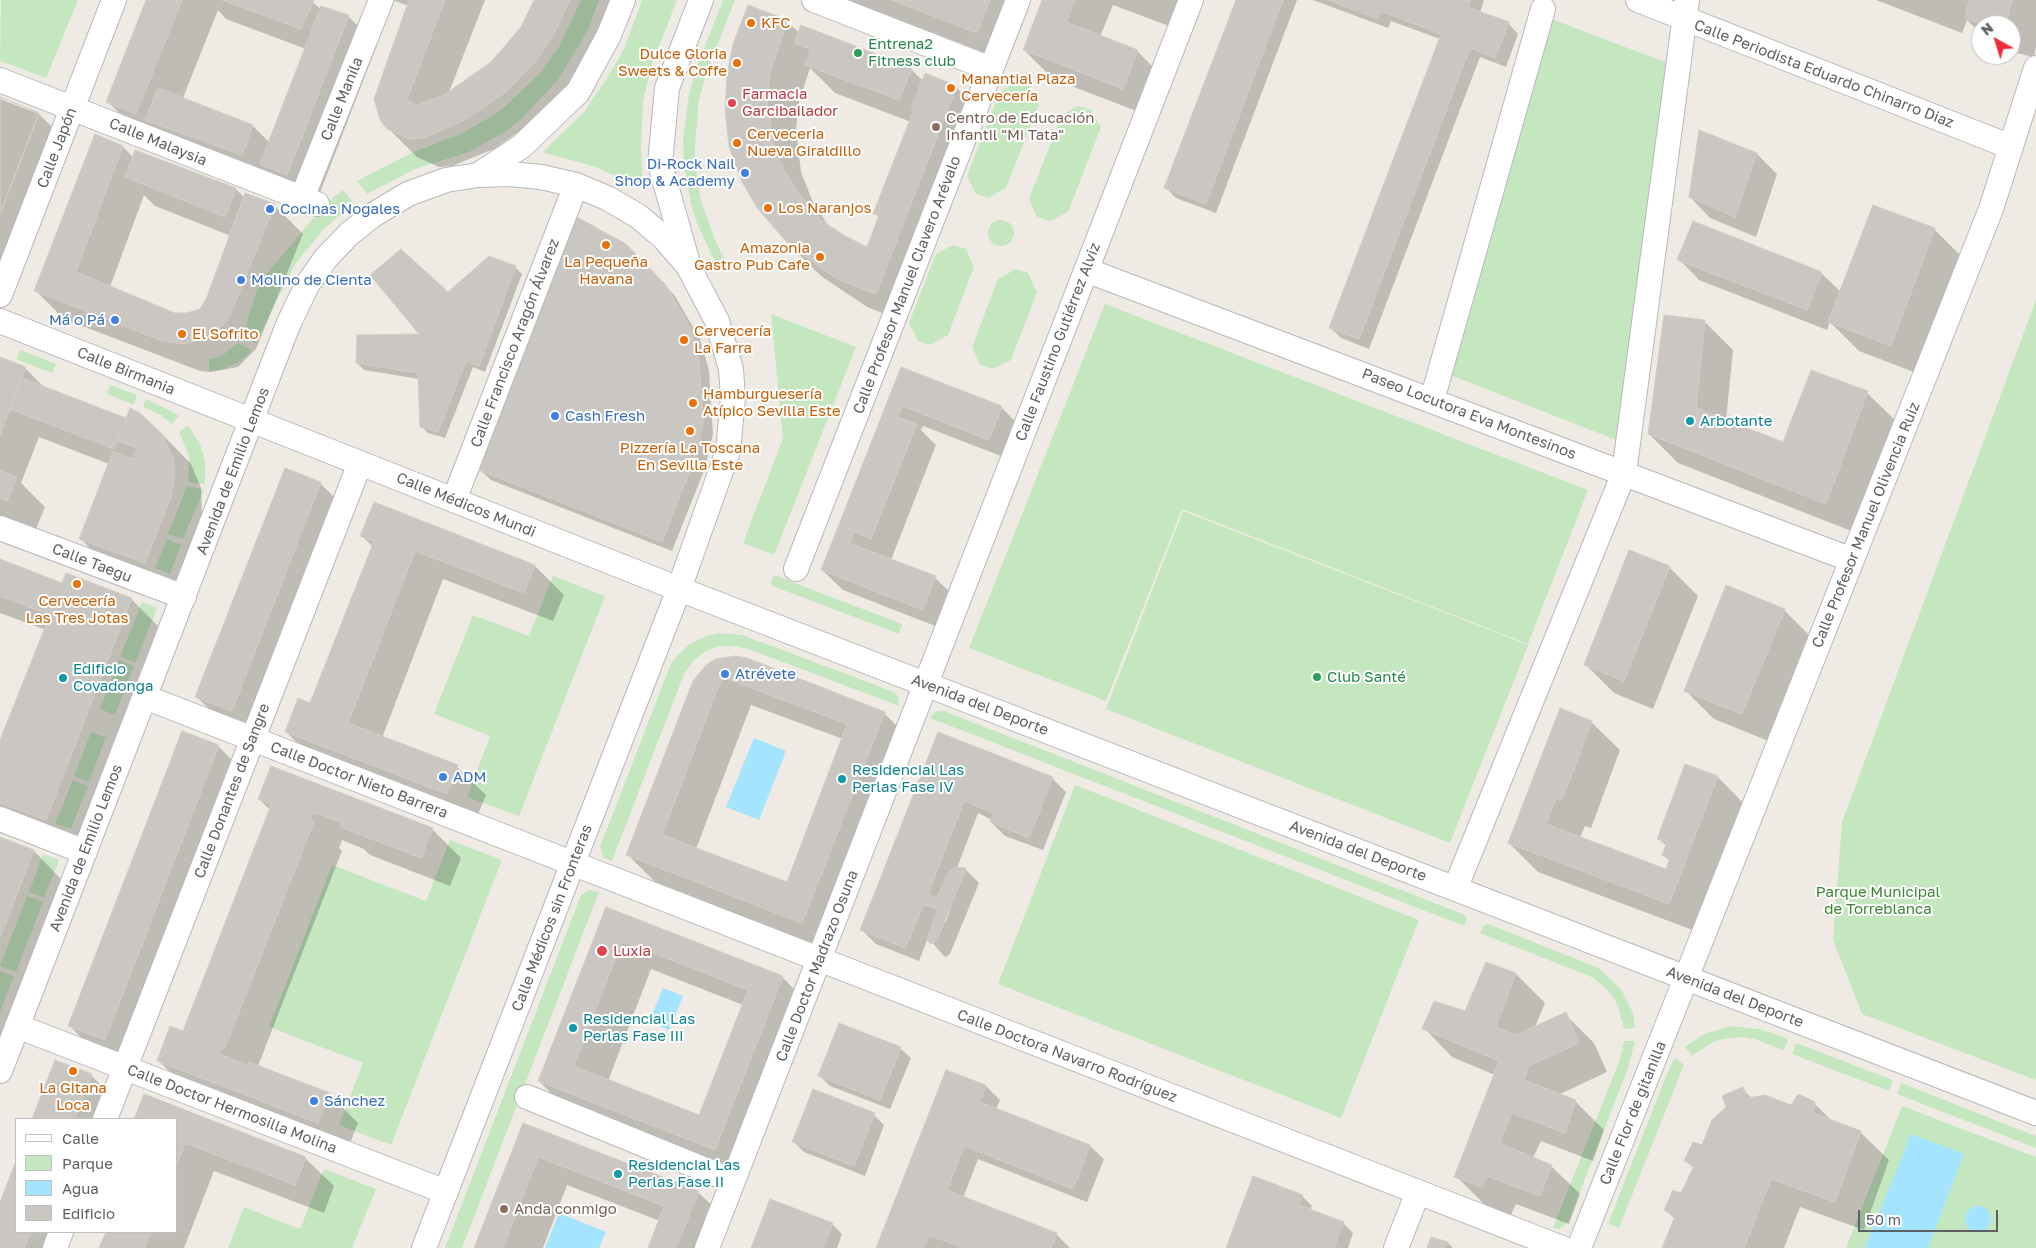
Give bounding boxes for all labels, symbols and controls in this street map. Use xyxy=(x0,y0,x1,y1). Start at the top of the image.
place label: KFC xyxy=(761,14,790,32)
north arrow xyxy=(1971,15,2021,65)
street label: Calle Periodista Eduardo Chinarro Diaz xyxy=(1692,16,1956,132)
marker: KFC xyxy=(745,17,757,29)
text: N xyxy=(1977,19,1996,39)
place label: Entrena2 Fitness club xyxy=(868,35,956,70)
place label: Dulce Gloria Sweets & Coffe xyxy=(618,45,727,80)
marker: Entrena2 Fitness club xyxy=(852,47,864,59)
street label: Calle Manila xyxy=(317,55,367,143)
marker: Dulce Gloria Sweets & Coffe xyxy=(731,57,743,69)
place label: Manantial Plaza Cervecería xyxy=(961,70,1075,105)
marker: Manantial Plaza Cervecería xyxy=(945,82,957,94)
place label: Farmacia Garcibailador xyxy=(742,85,838,120)
marker: Farmacia Garcibailador xyxy=(726,97,738,109)
street label: Calle Japón xyxy=(33,105,81,191)
place label: Centro de Educación Infantil "Mi Tata" xyxy=(946,109,1094,144)
street label: Calle Malaysia xyxy=(107,114,209,170)
marker: Centro de Educación Infantil "Mi Tata" xyxy=(930,121,942,133)
place label: Cerveceria Nueva Giraldillo xyxy=(747,125,861,160)
marker: Cerveceria Nueva Giraldillo xyxy=(731,137,743,149)
street label: Calle Profesor Manuel Clavero Arévalo xyxy=(849,153,965,417)
place label: Di-Rock Nail Shop & Academy xyxy=(615,155,735,190)
marker: Di-Rock Nail Shop & Academy xyxy=(739,167,751,179)
place label: Los Naranjos xyxy=(778,199,871,217)
place label: Cocinas Nogales xyxy=(280,200,400,218)
marker: Los Naranjos xyxy=(762,202,774,214)
marker: Cocinas Nogales xyxy=(264,203,276,215)
street label: Calle Francisco Aragón Álvarez xyxy=(467,236,563,450)
marker: La Pequeña Havana xyxy=(600,239,612,251)
place label: Amazonia Gastro Pub Cafe xyxy=(694,239,810,274)
street label: Calle Faustino Gutiérrez Alviz xyxy=(1012,240,1104,444)
marker: Amazonia Gastro Pub Cafe xyxy=(814,251,826,263)
place label: La Pequeña Havana xyxy=(564,253,648,288)
place label: Molino de Cienta xyxy=(251,271,372,289)
marker: Molino de Cienta xyxy=(235,274,247,286)
place label: Má o Pá xyxy=(49,311,105,329)
marker: Má o Pá xyxy=(109,314,121,326)
place label: Cervecería La Farra xyxy=(694,322,771,357)
place label: El Sofrito xyxy=(192,325,258,343)
marker: El Sofrito xyxy=(176,328,188,340)
marker: Cervecería La Farra xyxy=(678,334,690,346)
street label: Calle Birmania xyxy=(74,343,178,399)
street label: Paseo Locutora Eva Montesinos xyxy=(1359,365,1579,463)
street label: Avenida de Emilio Lemos xyxy=(193,385,273,557)
place label: Hamburguesería Atípico Sevilla Este xyxy=(703,385,841,420)
marker: Hamburguesería Atípico Sevilla Este xyxy=(687,397,699,409)
street label: Calle Profesor Manuel Olivencia Ruiz xyxy=(1808,399,1924,651)
place label: Cash Fresh xyxy=(565,407,645,425)
marker: Cash Fresh xyxy=(549,410,561,422)
place label: Arbotante xyxy=(1700,412,1772,430)
marker: Arbotante xyxy=(1684,415,1696,427)
marker: Pizzería La Toscana En Sevilla Este xyxy=(684,425,696,437)
place label: Pizzería La Toscana En Sevilla Este xyxy=(620,439,760,474)
street label: Calle Médicos Mundi xyxy=(394,469,538,541)
street label: Calle Taegu xyxy=(50,540,134,586)
marker: Cervecería Las Tres Jotas xyxy=(71,578,83,590)
place label: Cervecería Las Tres Jotas xyxy=(26,592,128,627)
place label: Edificio Covadonga xyxy=(73,660,153,695)
place label: Atrévete xyxy=(735,665,796,683)
marker: Atrévete xyxy=(719,668,731,680)
place label: Club Santé xyxy=(1327,668,1406,686)
street label: Avenida del Deporte xyxy=(909,671,1051,739)
marker: Club Santé xyxy=(1311,671,1323,683)
marker: Edificio Covadonga xyxy=(57,672,69,684)
street label: Calle Donantes de Sangre xyxy=(190,701,274,881)
street label: Calle Doctor Nieto Barrera xyxy=(268,738,450,822)
place label: Residencial Las Perlas Fase IV xyxy=(852,761,964,796)
street label: Avenida de Emilio Lemos xyxy=(46,762,126,934)
place label: ADM xyxy=(453,768,486,786)
marker: ADM xyxy=(437,771,449,783)
marker: Residencial Las Perlas Fase IV xyxy=(836,773,848,785)
street label: Avenida del Deporte xyxy=(1287,817,1429,885)
street label: Calle Médicos sin Fronteras xyxy=(508,822,596,1014)
street label: Calle Doctor Madrazo Osuna xyxy=(772,868,862,1064)
park label: Parque Municipal de Torreblanca xyxy=(1816,883,1940,918)
place label: Luxia xyxy=(613,942,651,960)
marker: Luxia xyxy=(595,944,609,958)
street label: Avenida del Deporte xyxy=(1664,963,1806,1031)
street label: Calle Doctora Navarro Rodríguez xyxy=(954,1006,1180,1106)
place label: Residencial Las Perlas Fase III xyxy=(583,1010,695,1045)
marker: Residencial Las Perlas Fase III xyxy=(567,1022,579,1034)
street label: Calle Flor de gitanilla xyxy=(1596,1038,1670,1188)
street label: Calle Doctor Hermosilla Molina xyxy=(125,1061,339,1157)
marker: La Gitana Loca xyxy=(67,1065,79,1077)
place label: La Gitana Loca xyxy=(39,1079,107,1114)
place label: Sánchez xyxy=(324,1092,385,1110)
marker: Sánchez xyxy=(308,1095,320,1107)
legend xyxy=(15,1118,178,1233)
text: Calle xyxy=(62,1129,99,1147)
text: Parque xyxy=(62,1154,113,1172)
place label: Residencial Las Perlas Fase II xyxy=(628,1156,740,1191)
marker: Residencial Las Perlas Fase II xyxy=(612,1168,624,1180)
text: Agua xyxy=(62,1179,99,1197)
place label: Anda conmigo xyxy=(514,1200,617,1218)
scale bar xyxy=(1861,1200,2001,1232)
marker: Anda conmigo xyxy=(498,1203,510,1215)
text: Edificio xyxy=(62,1204,115,1222)
text: 50 m xyxy=(1866,1210,1901,1228)

